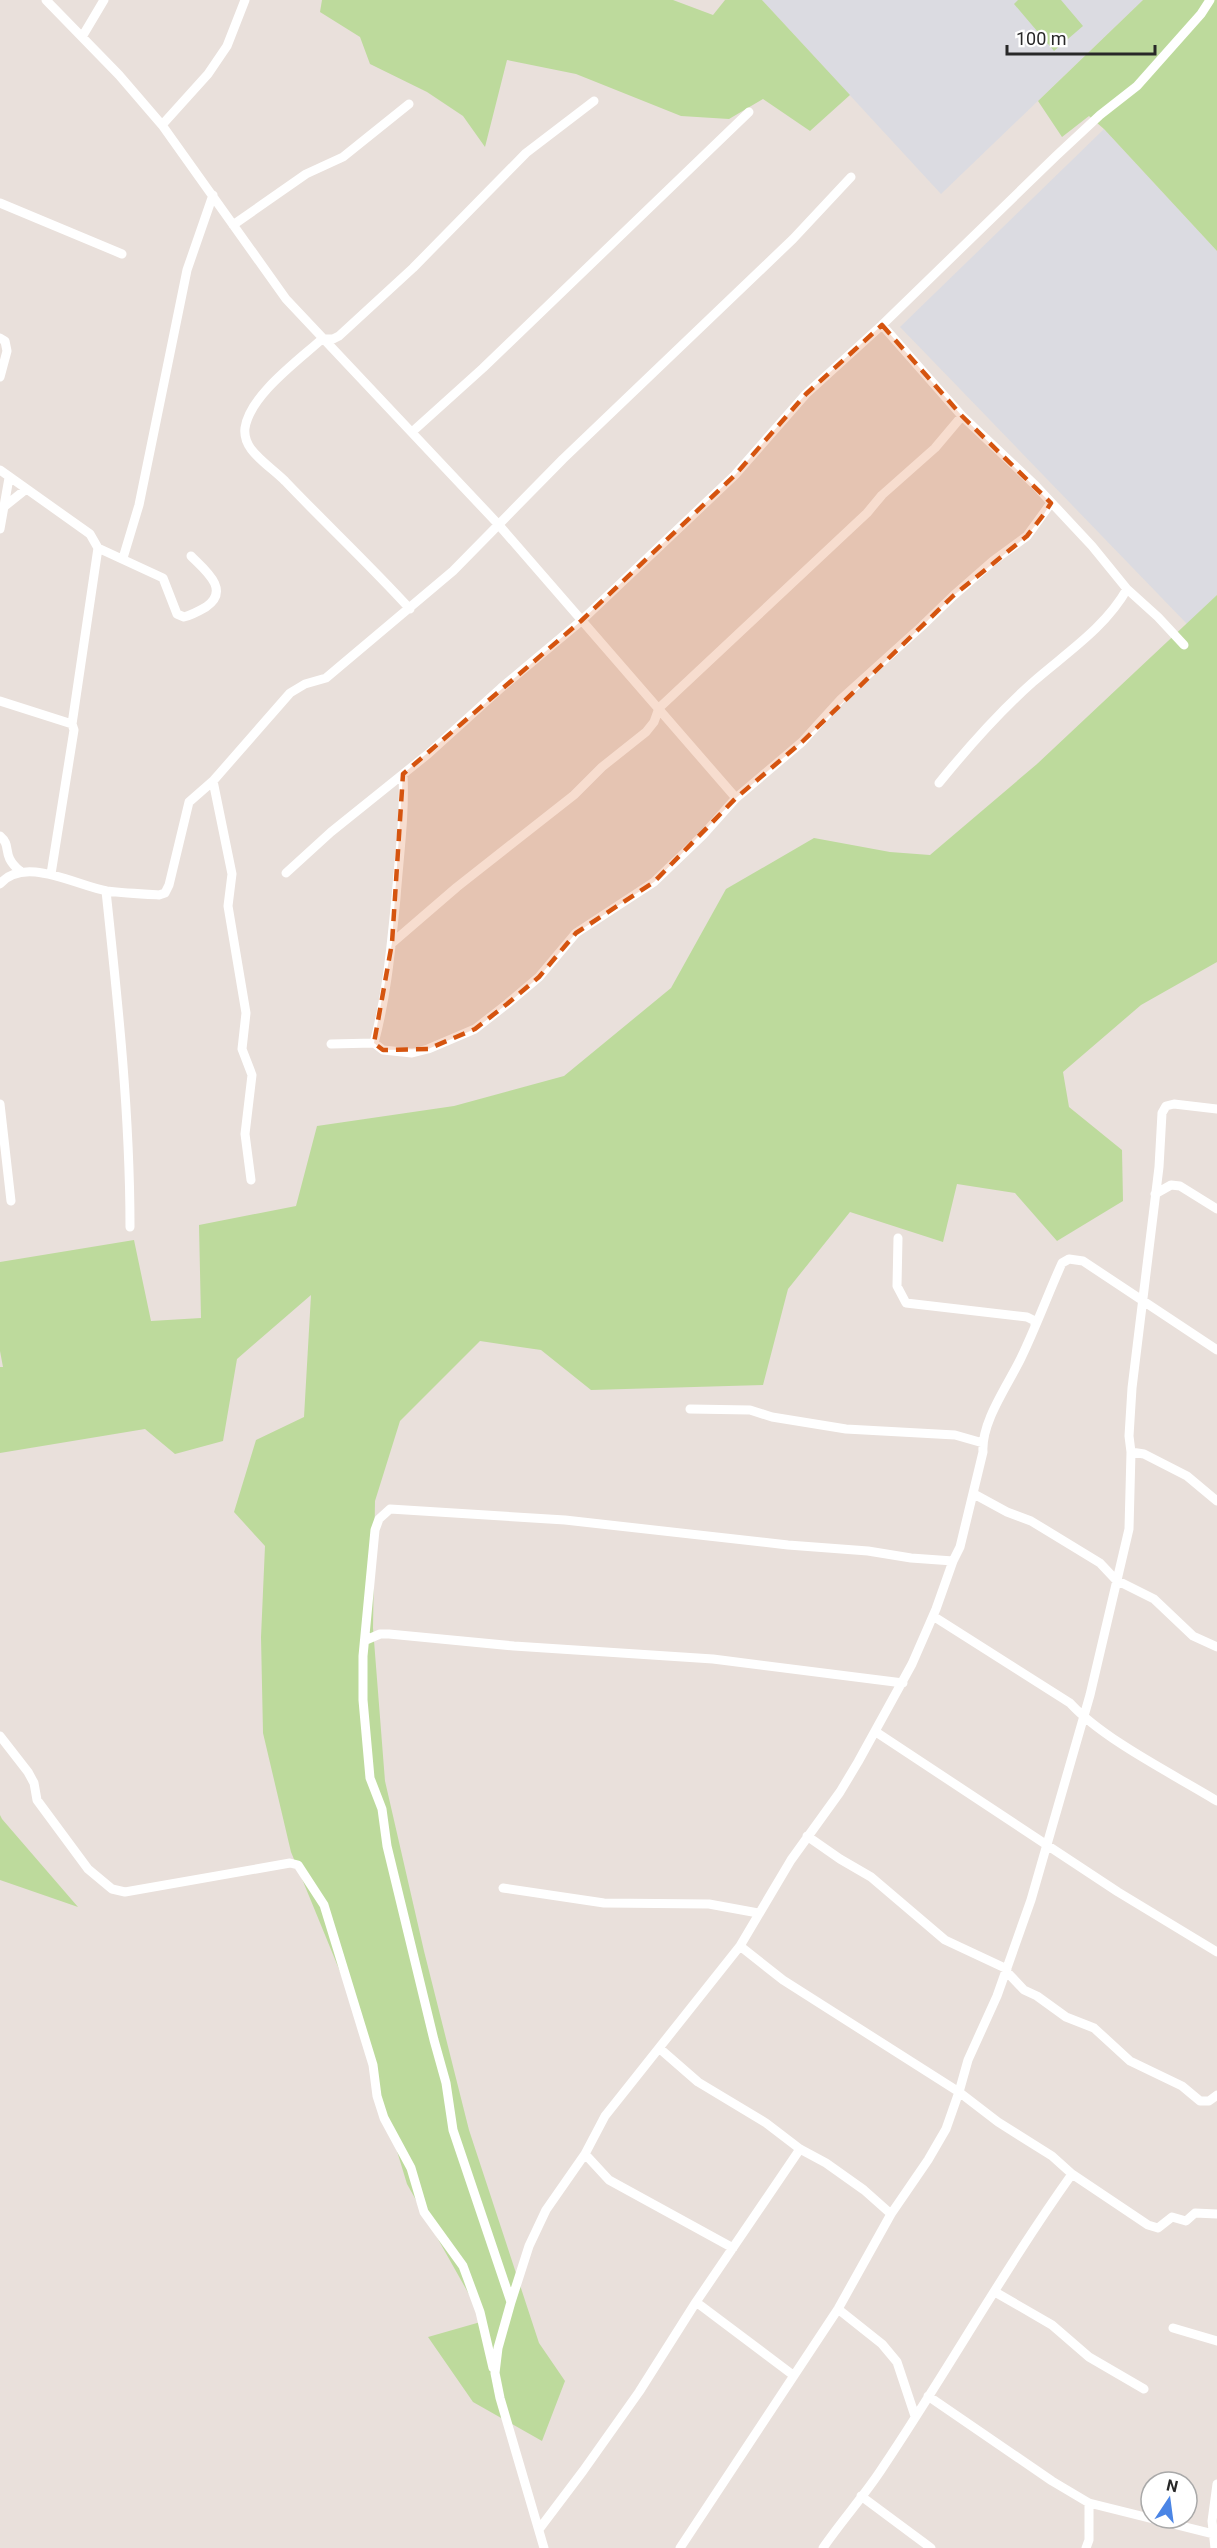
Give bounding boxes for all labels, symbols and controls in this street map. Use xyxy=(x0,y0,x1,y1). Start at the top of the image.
scale bar xyxy=(1007,18,1156,56)
text: 100 m xyxy=(1016,28,1067,49)
north arrow xyxy=(1139,2470,1199,2530)
text: N xyxy=(1165,2475,1180,2496)

